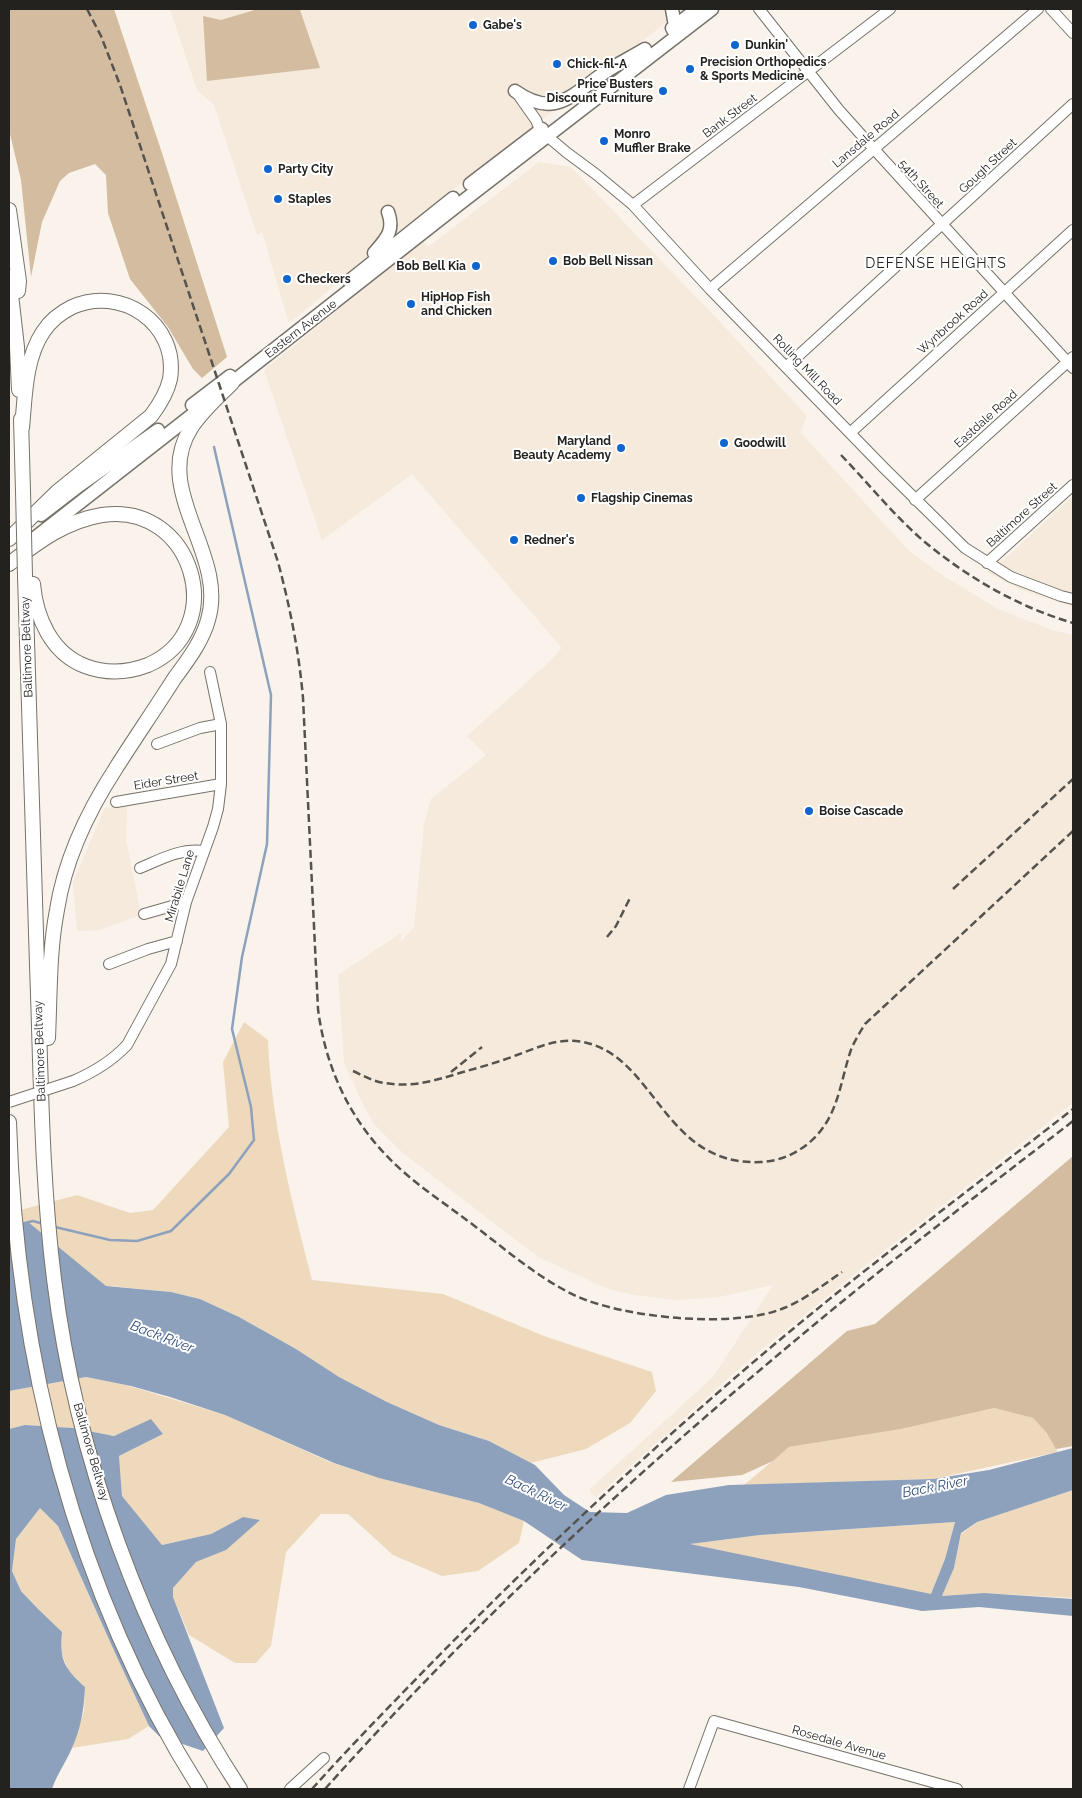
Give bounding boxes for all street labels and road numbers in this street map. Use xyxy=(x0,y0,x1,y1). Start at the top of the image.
street label: Bank Street xyxy=(700,91,760,141)
street label: Lansdale Road xyxy=(830,107,902,171)
street label: Gough Street xyxy=(956,136,1020,196)
street label: 54th Street xyxy=(895,157,947,211)
street label: Wynbrook Road xyxy=(915,287,991,357)
street label: Eastern Avenue xyxy=(262,297,340,361)
street label: Rolling Mill Road xyxy=(770,332,844,408)
street label: Eastdale Road xyxy=(952,387,1020,451)
street label: Baltimore Street xyxy=(984,480,1060,550)
street label: Baltimore Beltway xyxy=(18,596,36,698)
street label: Eider Street xyxy=(133,769,199,793)
street label: Mirabile Lane xyxy=(162,848,198,924)
street label: Baltimore Beltway xyxy=(31,1000,49,1102)
street label: Baltimore Beltway xyxy=(70,1401,112,1503)
street label: Rosedale Avenue xyxy=(790,1723,888,1763)

